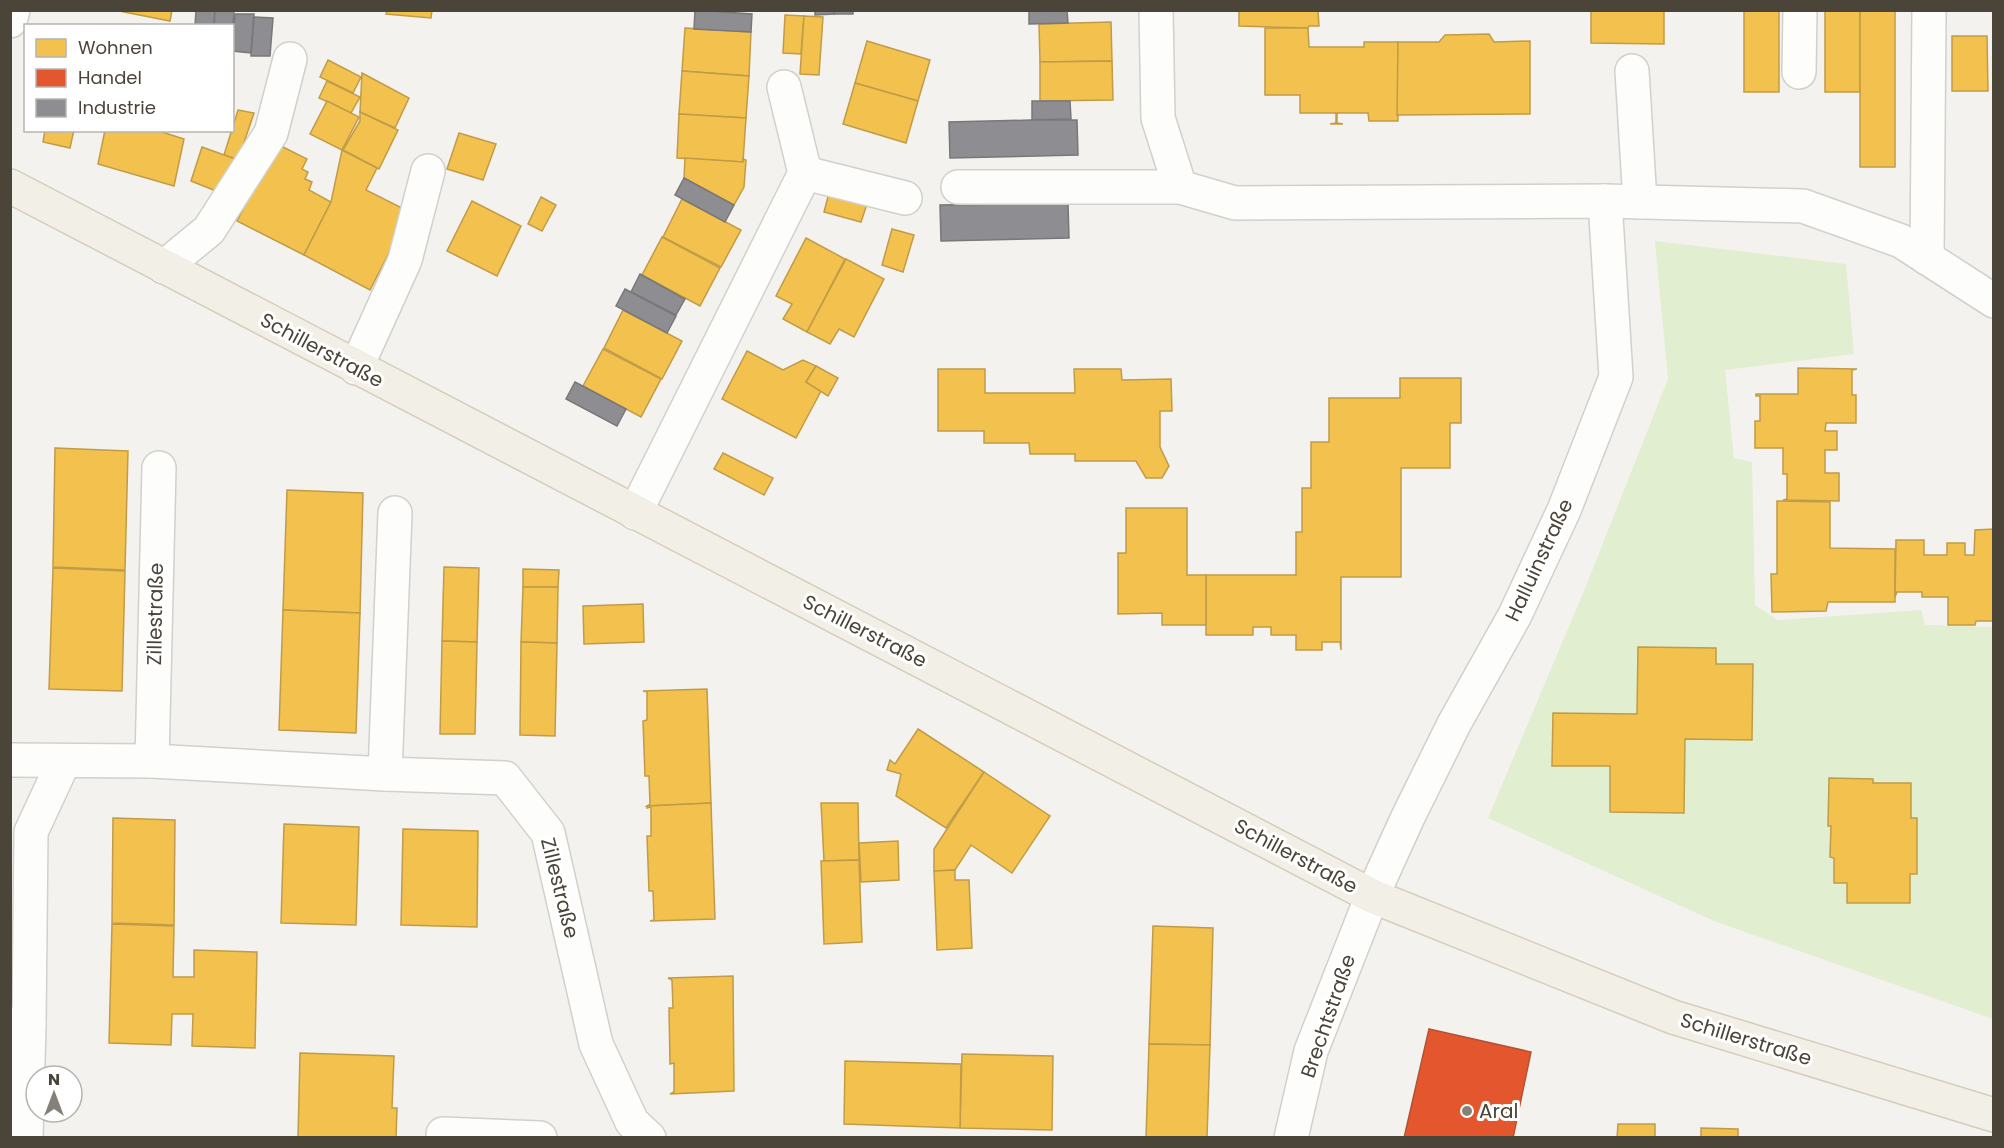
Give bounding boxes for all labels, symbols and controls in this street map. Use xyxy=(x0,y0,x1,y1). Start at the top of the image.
legend xyxy=(24,24,234,132)
text: Wohnen xyxy=(78,35,153,60)
text: Handel xyxy=(78,65,142,90)
text: Industrie xyxy=(78,95,156,120)
street label: Schillerstraße xyxy=(255,306,389,394)
street label: Halluinstraße xyxy=(1498,494,1580,626)
street label: Zillestraße xyxy=(140,562,170,666)
street label: Schillerstraße xyxy=(798,588,932,674)
street label: Schillerstraße xyxy=(1229,812,1363,900)
street label: Zillestraße xyxy=(534,835,586,941)
street label: Brechtstraße xyxy=(1294,950,1362,1082)
street label: Schillerstraße xyxy=(1677,1006,1815,1072)
north arrow xyxy=(24,1064,84,1124)
text: N xyxy=(48,1068,60,1091)
place label: Aral xyxy=(1479,1097,1518,1125)
marker: Aral xyxy=(1460,1104,1474,1118)

